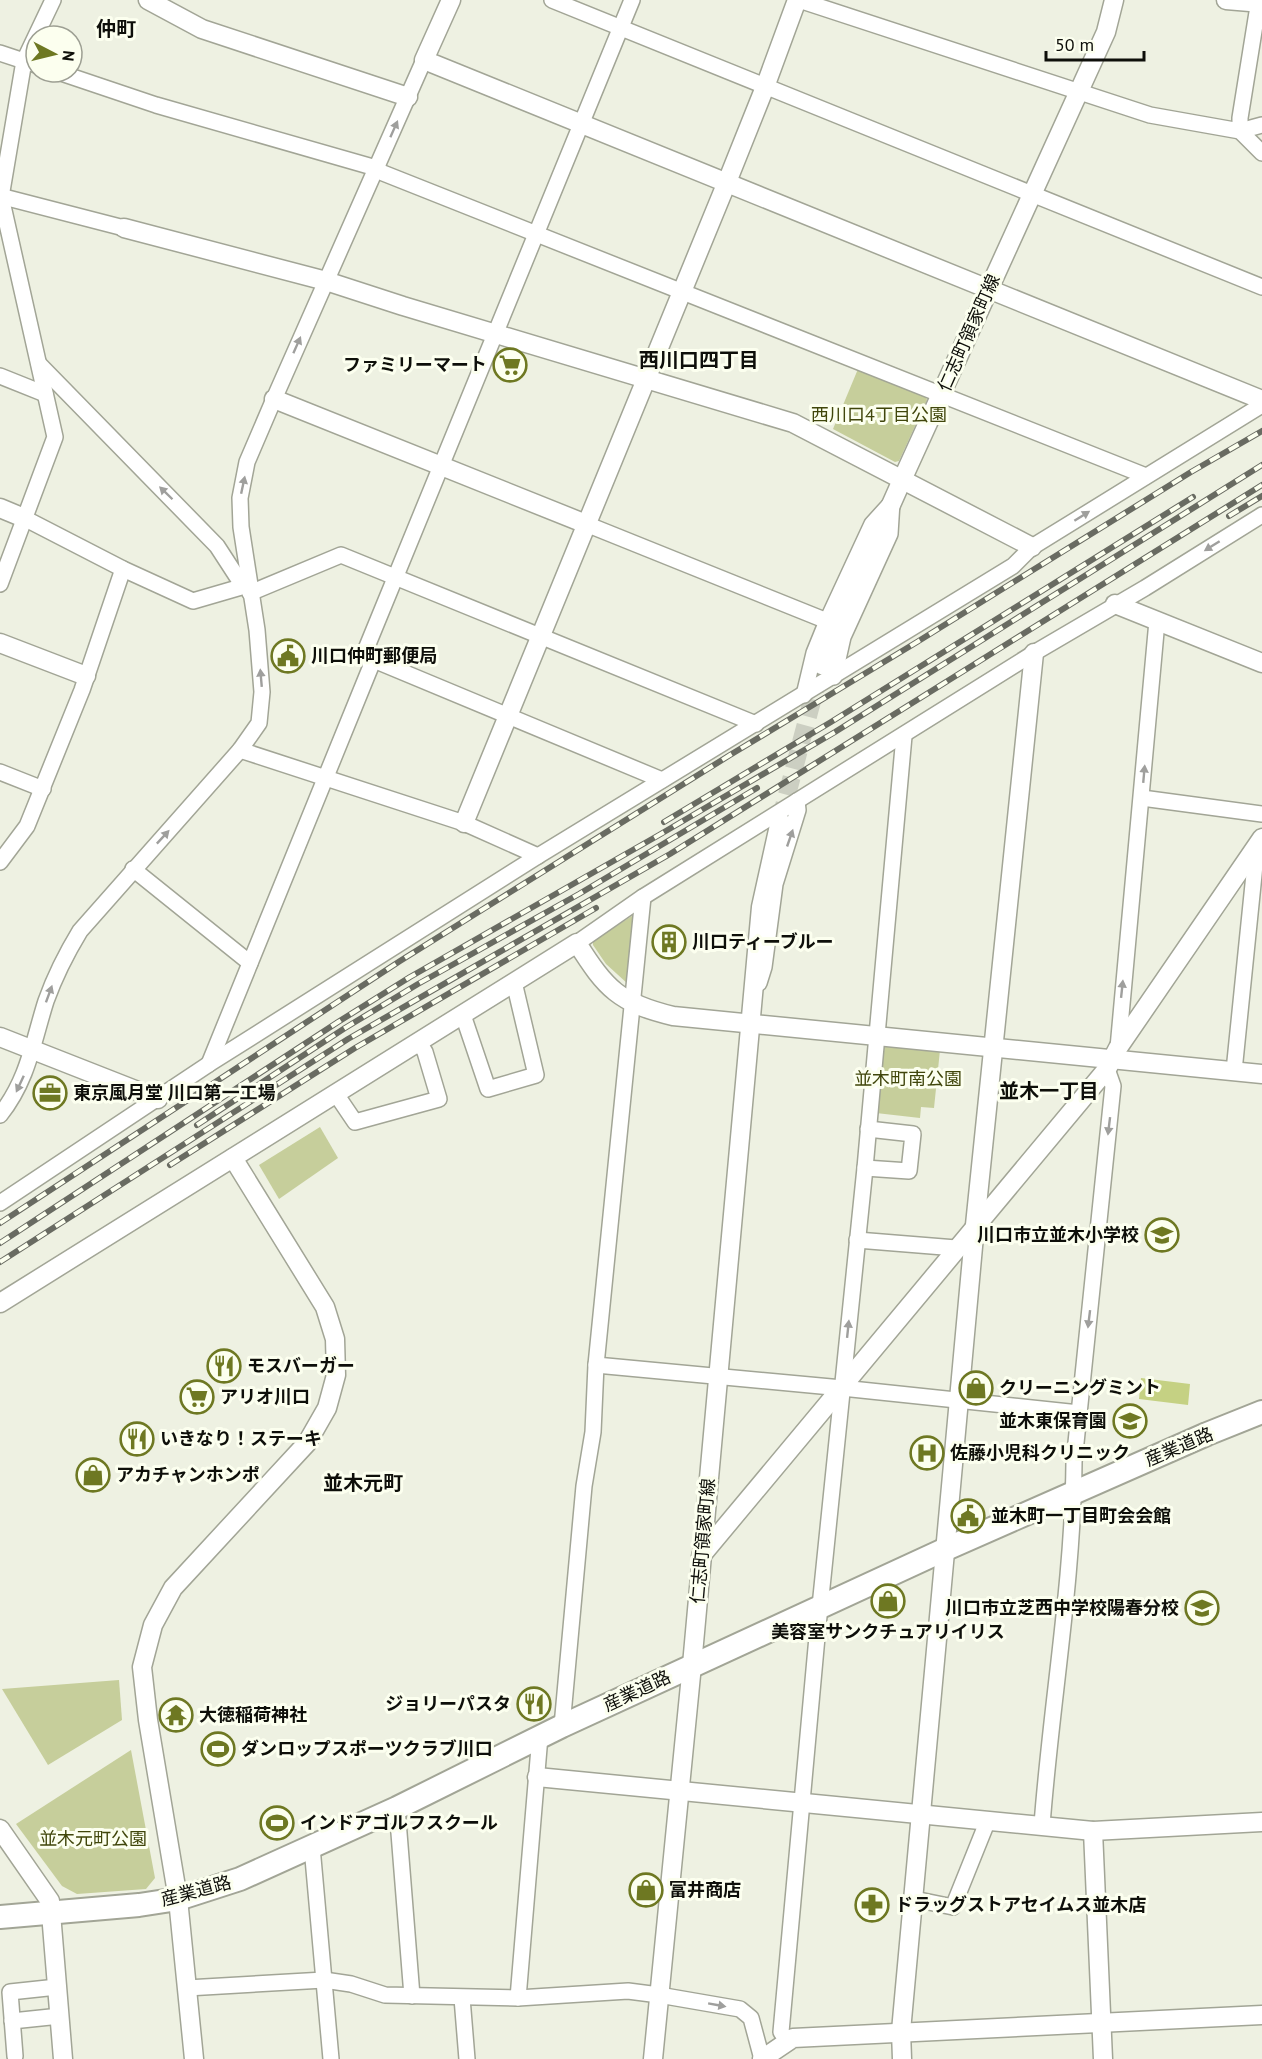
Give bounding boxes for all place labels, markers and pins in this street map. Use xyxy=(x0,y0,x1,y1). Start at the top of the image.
supermarket icon: ファミリーマート xyxy=(492,347,528,383)
place label: ファミリーマート xyxy=(343,353,487,376)
public building icon: 川口仲町郵便局 xyxy=(270,638,306,674)
place label: 川口仲町郵便局 xyxy=(311,644,437,667)
building icon: 川口ティーブルー xyxy=(651,924,687,960)
place label: 川口ティーブルー xyxy=(692,930,834,953)
office icon: 東京風月堂 川口第一工場 xyxy=(32,1075,68,1111)
place label: 東京風月堂 川口第一工場 xyxy=(73,1081,276,1104)
school or university icon: 川口市立並木小学校 xyxy=(1144,1217,1180,1253)
place label: 川口市立並木小学校 xyxy=(977,1223,1139,1246)
restaurant icon: モスバーガー xyxy=(206,1348,242,1384)
place label: モスバーガー xyxy=(247,1354,355,1377)
shop icon: クリーニングミント xyxy=(958,1370,994,1406)
place label: クリーニングミント xyxy=(999,1376,1161,1399)
supermarket icon: アリオ川口 xyxy=(179,1379,215,1415)
place label: アリオ川口 xyxy=(220,1385,310,1408)
school or university icon: 並木東保育園 xyxy=(1112,1403,1148,1439)
place label: 並木東保育園 xyxy=(999,1409,1107,1432)
restaurant icon: いきなり！ステーキ xyxy=(119,1421,155,1457)
place label: いきなり！ステーキ xyxy=(160,1427,322,1450)
hospital icon: 佐藤小児科クリニック xyxy=(909,1435,945,1471)
place label: 佐藤小児科クリニック xyxy=(950,1441,1130,1464)
shop icon: アカチャンホンポ xyxy=(75,1457,111,1493)
place label: アカチャンホンポ xyxy=(116,1463,260,1486)
public building icon: 並木町一丁目町会会館 xyxy=(950,1498,986,1534)
place label: 並木町一丁目町会会館 xyxy=(991,1504,1171,1527)
shop icon: 美容室サンクチュアリイリス xyxy=(870,1583,906,1619)
school or university icon: 川口市立芝西中学校陽春分校 xyxy=(1184,1590,1220,1626)
place label: 川口市立芝西中学校陽春分校 xyxy=(945,1596,1179,1619)
place label: 美容室サンクチュアリイリス xyxy=(771,1620,1005,1643)
restaurant icon: ジョリーパスタ xyxy=(516,1686,552,1722)
place label: ジョリーパスタ xyxy=(385,1692,511,1715)
temple icon: 大徳稲荷神社 xyxy=(158,1697,194,1733)
place label: 大徳稲荷神社 xyxy=(199,1703,307,1726)
sports icon: ダンロップスポーツクラブ川口 xyxy=(200,1731,236,1767)
place label: ダンロップスポーツクラブ川口 xyxy=(241,1737,493,1760)
sports icon: インドアゴルフスクール xyxy=(259,1805,295,1841)
place label: インドアゴルフスクール xyxy=(300,1811,498,1834)
shop icon: 富井商店 xyxy=(628,1872,664,1908)
place label: 富井商店 xyxy=(669,1878,741,1901)
pharmacy icon: ドラッグストアセイムス並木店 xyxy=(854,1887,890,1923)
place label: ドラッグストアセイムス並木店 xyxy=(895,1893,1146,1916)

